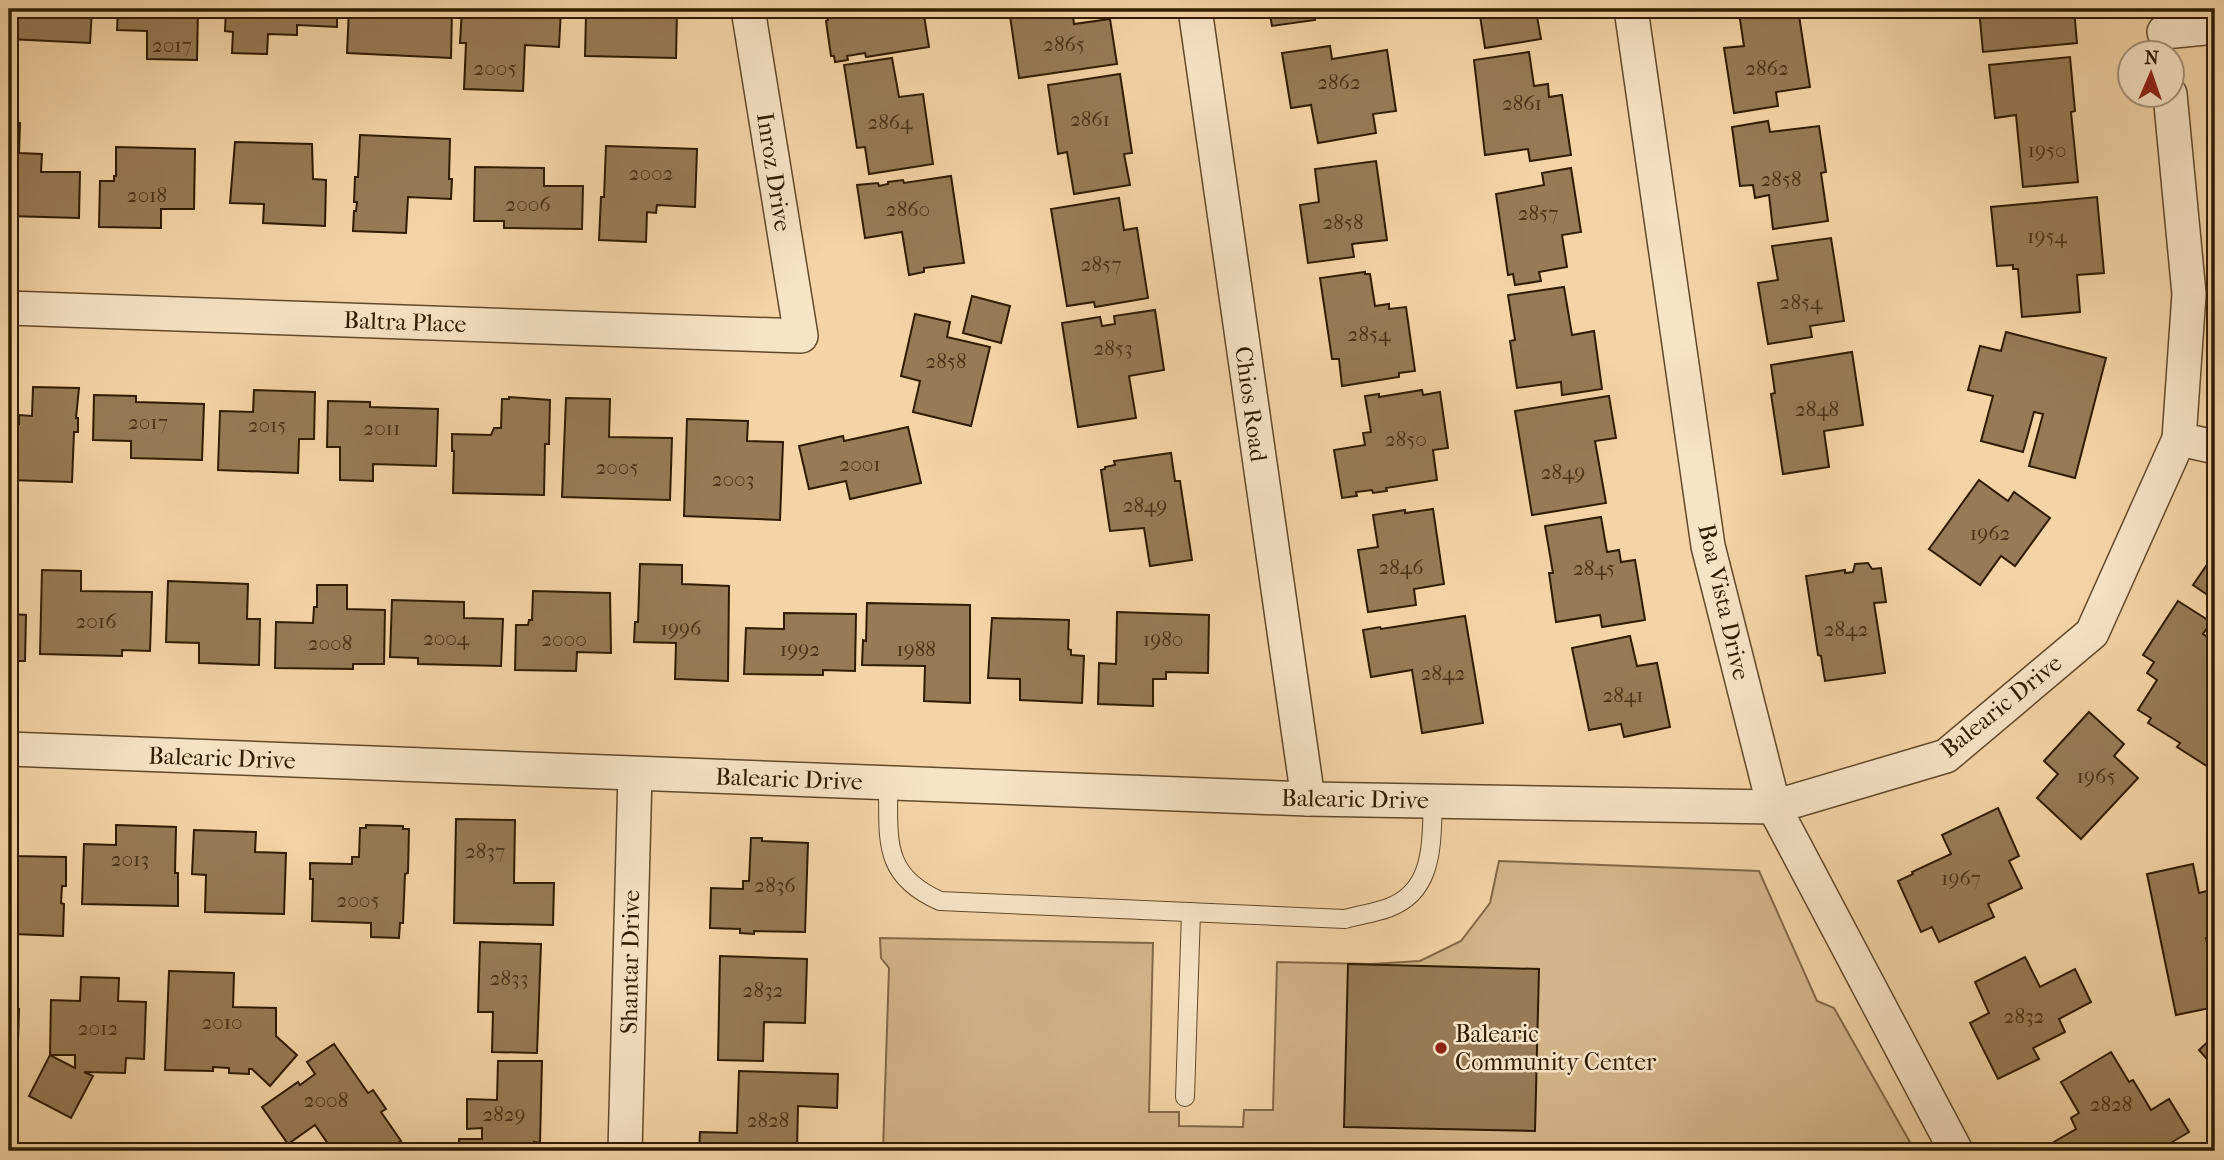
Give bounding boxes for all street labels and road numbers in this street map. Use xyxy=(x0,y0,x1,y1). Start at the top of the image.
street label: Inroz Drive xyxy=(751,111,797,233)
street label: Baltra Place xyxy=(343,306,467,338)
street label: Chios Road xyxy=(1229,345,1273,464)
street label: Boa Vista Drive xyxy=(1692,521,1756,683)
street label: Balearic Drive xyxy=(1935,649,2067,763)
street label: Balearic Drive xyxy=(148,741,296,775)
street label: Balearic Drive xyxy=(715,762,863,796)
street label: Balearic Drive xyxy=(1281,784,1429,814)
street label: Shantar Drive xyxy=(615,889,645,1034)

